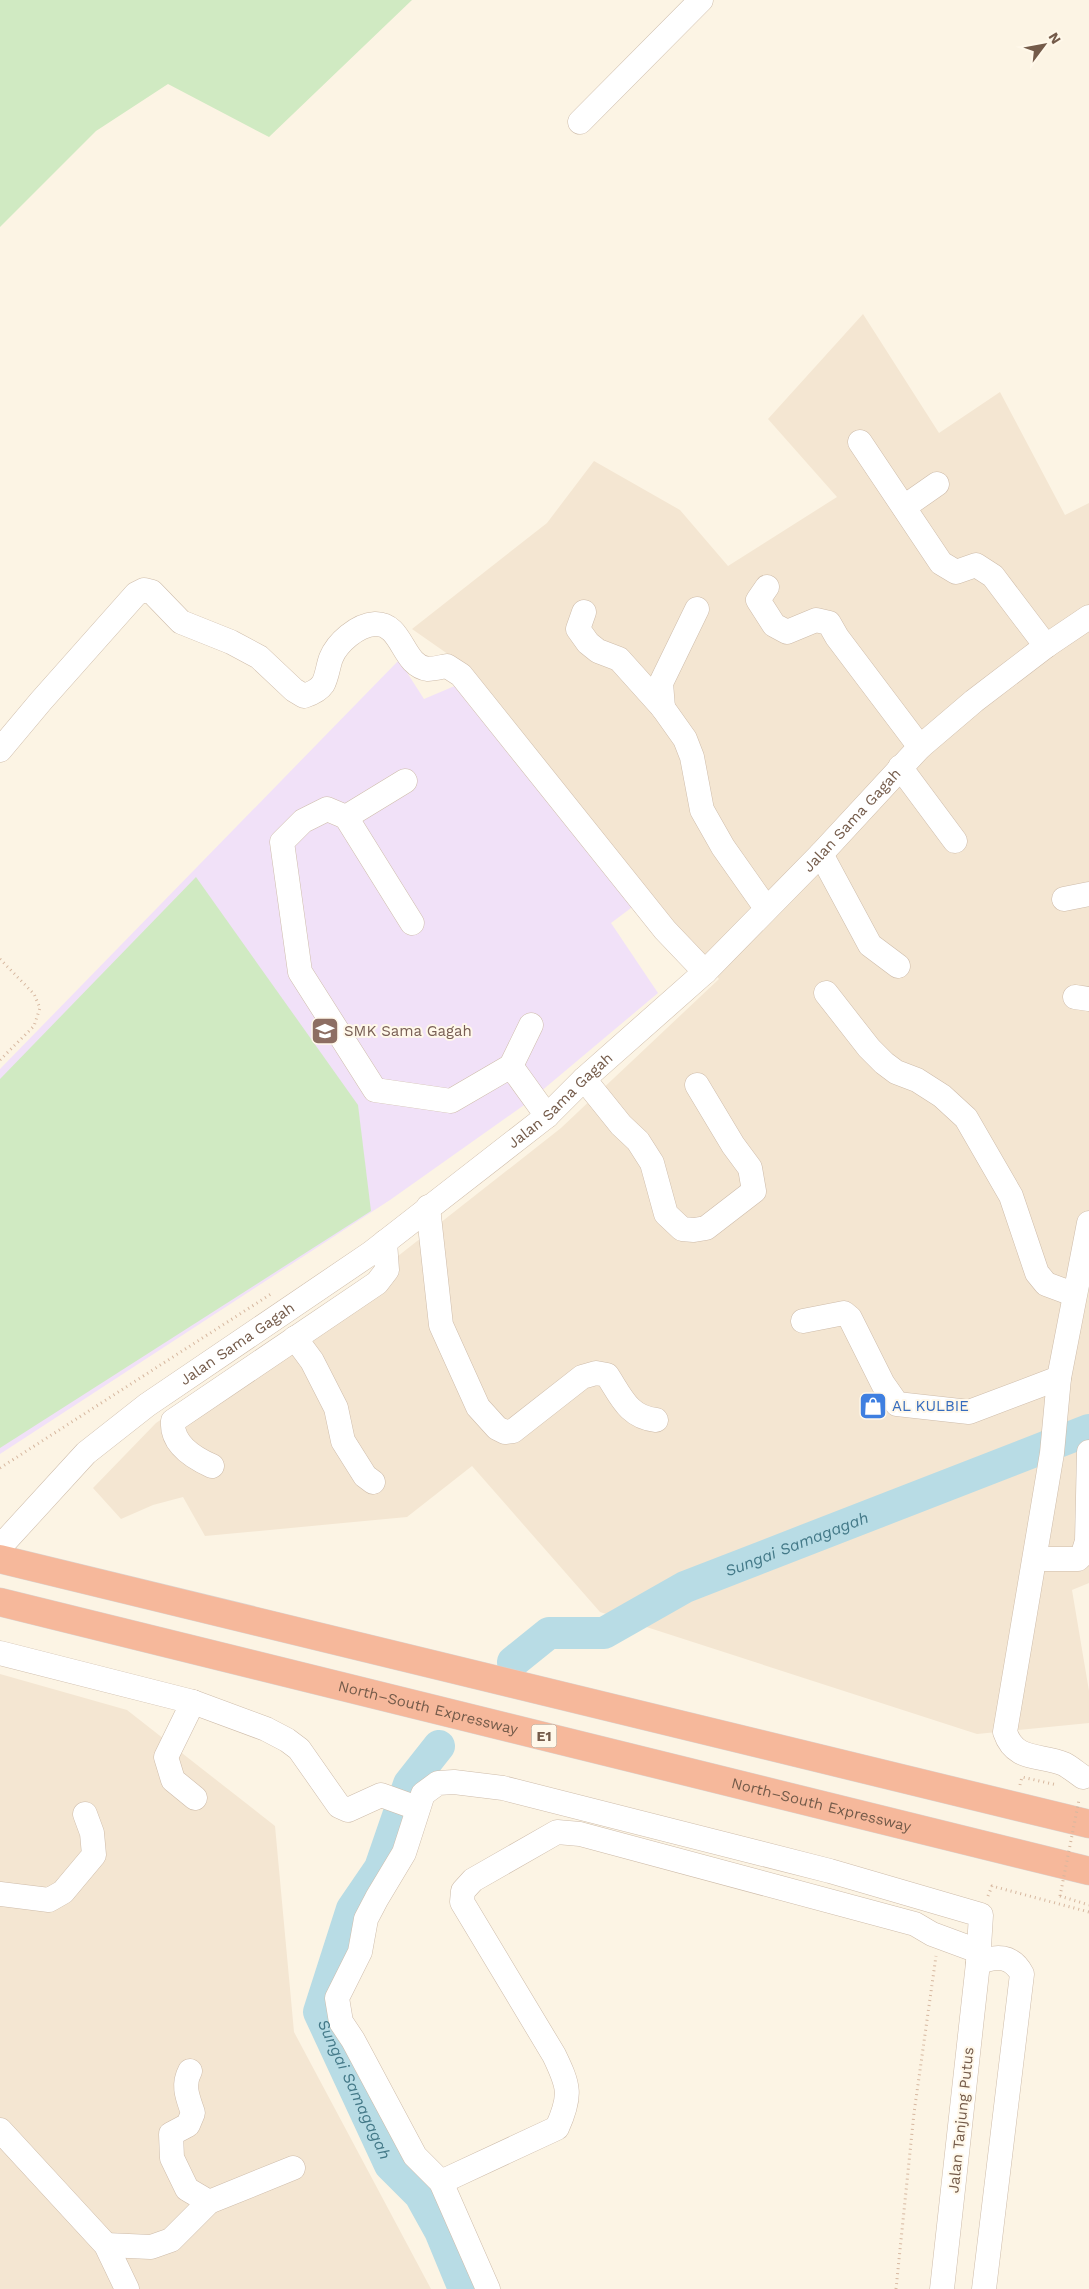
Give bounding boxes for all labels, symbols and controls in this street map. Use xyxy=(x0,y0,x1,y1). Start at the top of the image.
north arrow xyxy=(1019,20,1069,70)
text: N xyxy=(1045,29,1065,47)
street label: Jalan Sama Gagah xyxy=(799,765,905,876)
school or university icon: SMK Sama Gagah xyxy=(310,1016,340,1046)
place label: SMK Sama Gagah xyxy=(344,1022,472,1040)
street label: Jalan Sama Gagah xyxy=(504,1049,616,1152)
street label: Jalan Sama Gagah xyxy=(176,1298,298,1389)
shop icon: AL KULBIE xyxy=(858,1391,888,1421)
place label: AL KULBIE xyxy=(892,1397,969,1415)
water label: Sungai Samagagah xyxy=(722,1507,871,1580)
street label: North–South Expressway xyxy=(336,1677,520,1739)
road number: E1 xyxy=(532,1724,556,1748)
street label: North–South Expressway xyxy=(730,1774,913,1836)
water label: Sungai Samagagah xyxy=(314,2016,395,2162)
street label: Jalan Tanjung Putus xyxy=(944,2046,978,2194)

